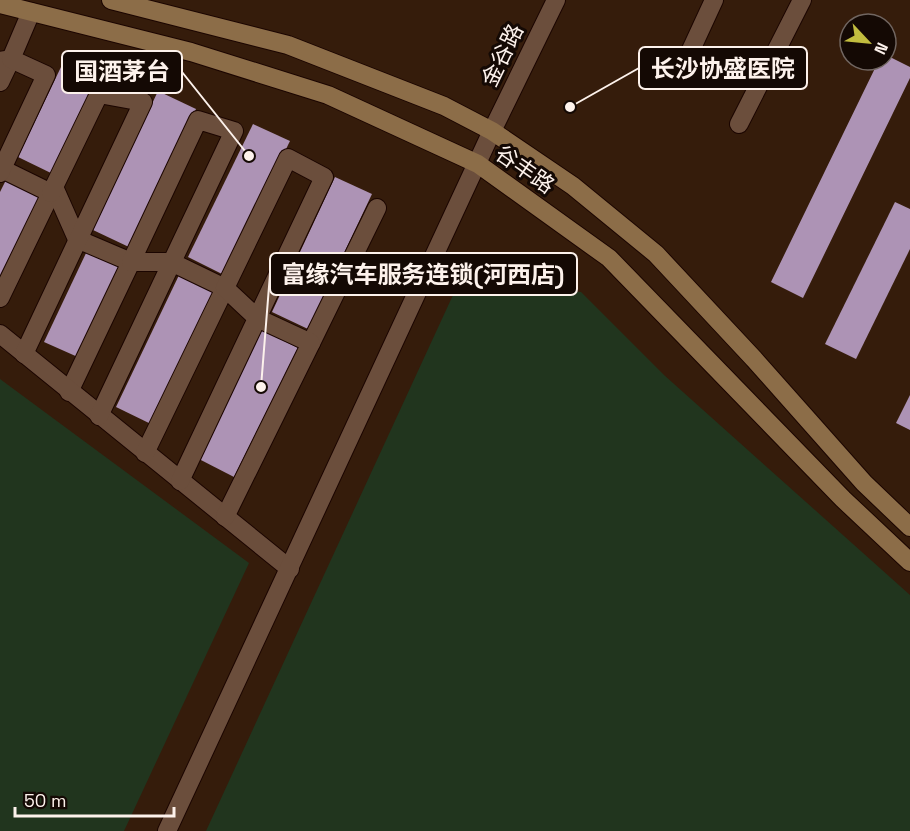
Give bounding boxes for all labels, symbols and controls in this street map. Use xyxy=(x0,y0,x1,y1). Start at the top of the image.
north arrow xyxy=(838,12,898,72)
street label: 金谷路 xyxy=(475,19,529,91)
text: N xyxy=(869,39,893,58)
callout: 长沙协盛医院 xyxy=(639,47,807,89)
callout: 国酒茅台 xyxy=(62,51,182,93)
text: 长沙协盛医院 xyxy=(651,53,795,84)
text: 国酒茅台 xyxy=(74,56,170,87)
street label: 谷丰路 xyxy=(490,139,560,199)
callout: 富缘汽车服务连锁(河西店) xyxy=(270,253,577,295)
text: 富缘汽车服务连锁(河西店) xyxy=(282,259,564,290)
scale bar xyxy=(15,780,174,818)
text: 50 m xyxy=(24,789,66,812)

